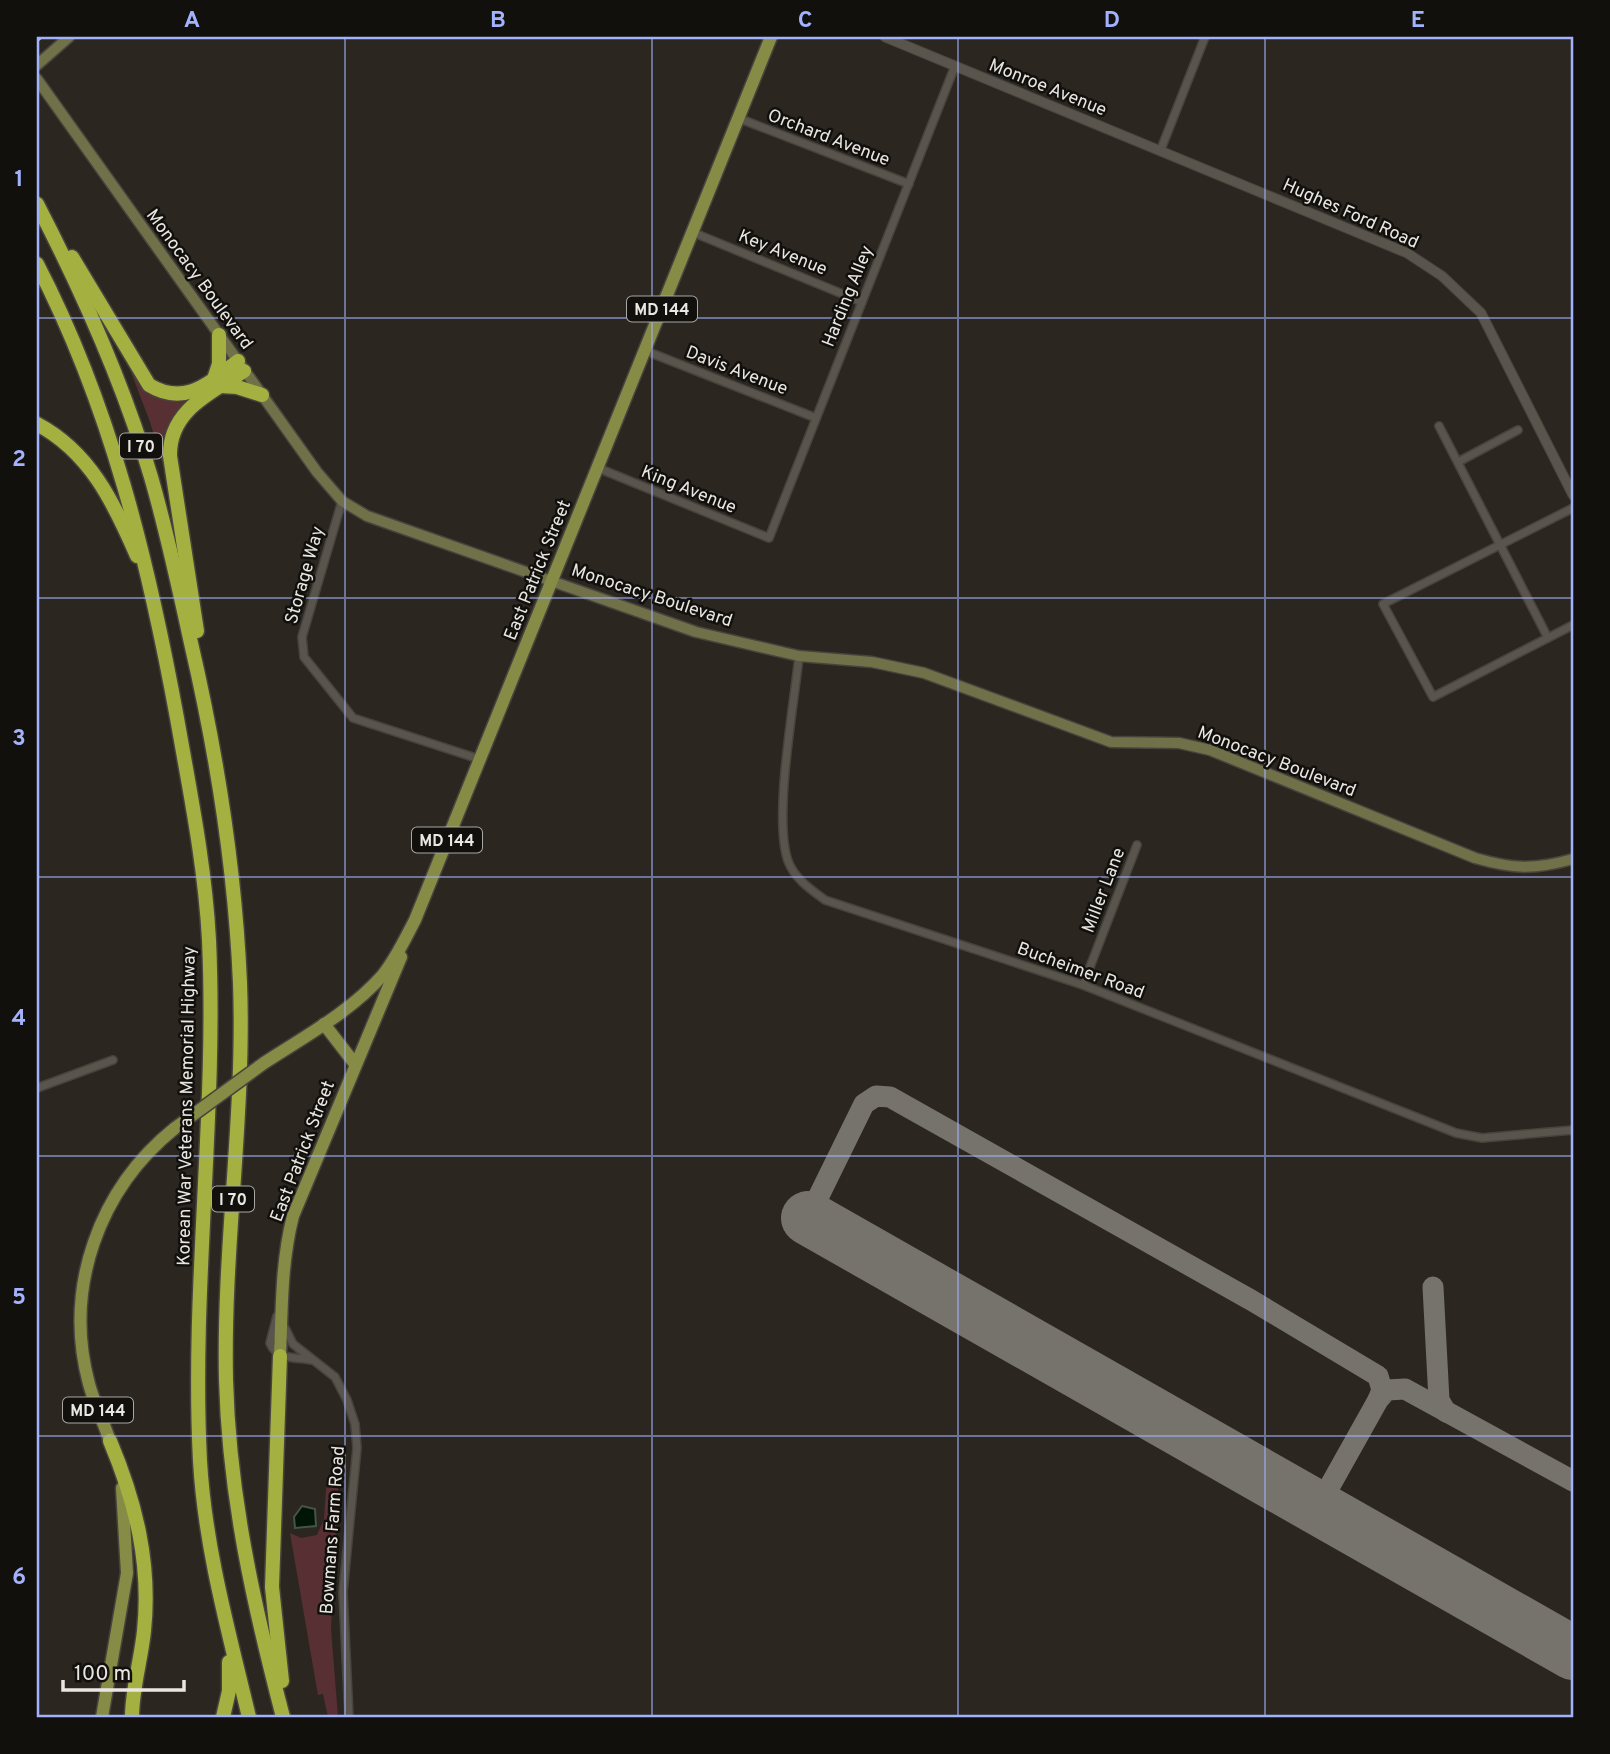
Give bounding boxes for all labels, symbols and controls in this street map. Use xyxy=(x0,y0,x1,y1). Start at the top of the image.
text: A xyxy=(184,7,200,36)
text: B xyxy=(490,7,506,36)
text: C xyxy=(798,7,812,36)
text: D xyxy=(1104,7,1120,36)
text: E xyxy=(1411,7,1425,36)
street label: Monroe Avenue xyxy=(985,54,1110,122)
street label: Orchard Avenue xyxy=(764,105,893,172)
text: 1 xyxy=(14,166,24,195)
street label: Hughes Ford Road xyxy=(1279,174,1422,255)
street label: Monocacy Boulevard xyxy=(140,205,257,355)
street label: Key Avenue xyxy=(735,225,830,282)
street label: Harding Alley xyxy=(818,242,879,351)
road number: MD 144 xyxy=(627,296,697,322)
street label: Davis Avenue xyxy=(682,341,791,401)
road number: I 70 xyxy=(120,434,162,458)
text: 2 xyxy=(12,446,26,475)
street label: King Avenue xyxy=(637,461,739,520)
street label: East Patrick Street xyxy=(500,497,577,644)
street label: Storage Way xyxy=(280,524,330,627)
street label: Monocacy Boulevard xyxy=(568,560,735,633)
street label: Monocacy Boulevard xyxy=(1194,722,1359,803)
text: 3 xyxy=(12,725,26,754)
road number: MD 144 xyxy=(412,828,482,852)
street label: Miller Lane xyxy=(1078,845,1131,936)
street label: Bucheimer Road xyxy=(1014,938,1147,1005)
street label: Korean War Veterans Memorial Highway xyxy=(173,946,202,1266)
text: 4 xyxy=(12,1005,26,1034)
street label: East Patrick Street xyxy=(266,1078,341,1225)
road number: I 70 xyxy=(212,1186,254,1212)
text: 5 xyxy=(12,1284,26,1313)
road number: MD 144 xyxy=(63,1398,133,1422)
street label: Bowmans Farm Road xyxy=(316,1445,351,1615)
text: 6 xyxy=(12,1564,26,1593)
scale bar xyxy=(63,1649,184,1693)
text: 100 m xyxy=(74,1661,131,1688)

